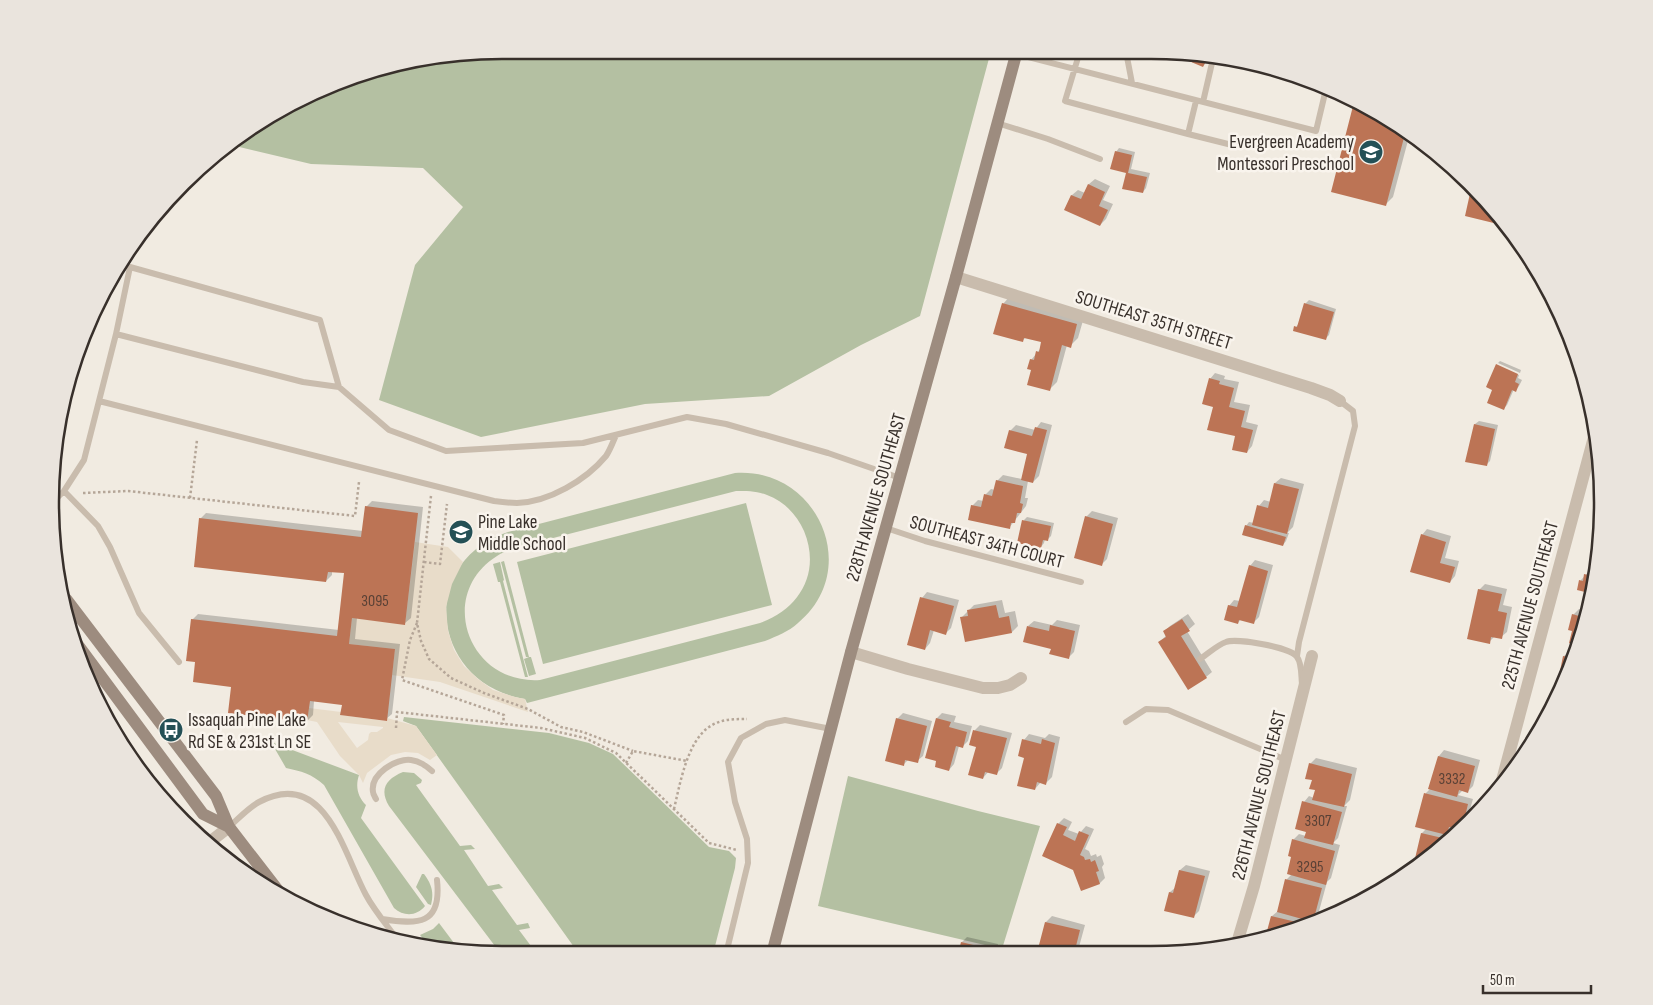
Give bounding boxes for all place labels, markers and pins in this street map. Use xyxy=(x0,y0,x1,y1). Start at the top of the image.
place label: Evergreen Academy Montessori Preschool xyxy=(1217,131,1355,176)
school or university icon: Evergreen Academy Montessori Preschool xyxy=(1358,139,1384,165)
place label: Pine Lake Middle School xyxy=(478,511,566,556)
school or university icon: Pine Lake Middle School xyxy=(448,519,474,545)
place label: Issaquah Pine Lake Rd SE & 231st Ln SE xyxy=(188,709,311,754)
bus stop icon: Issaquah Pine Lake Rd SE & 231st Ln SE xyxy=(158,717,184,743)

